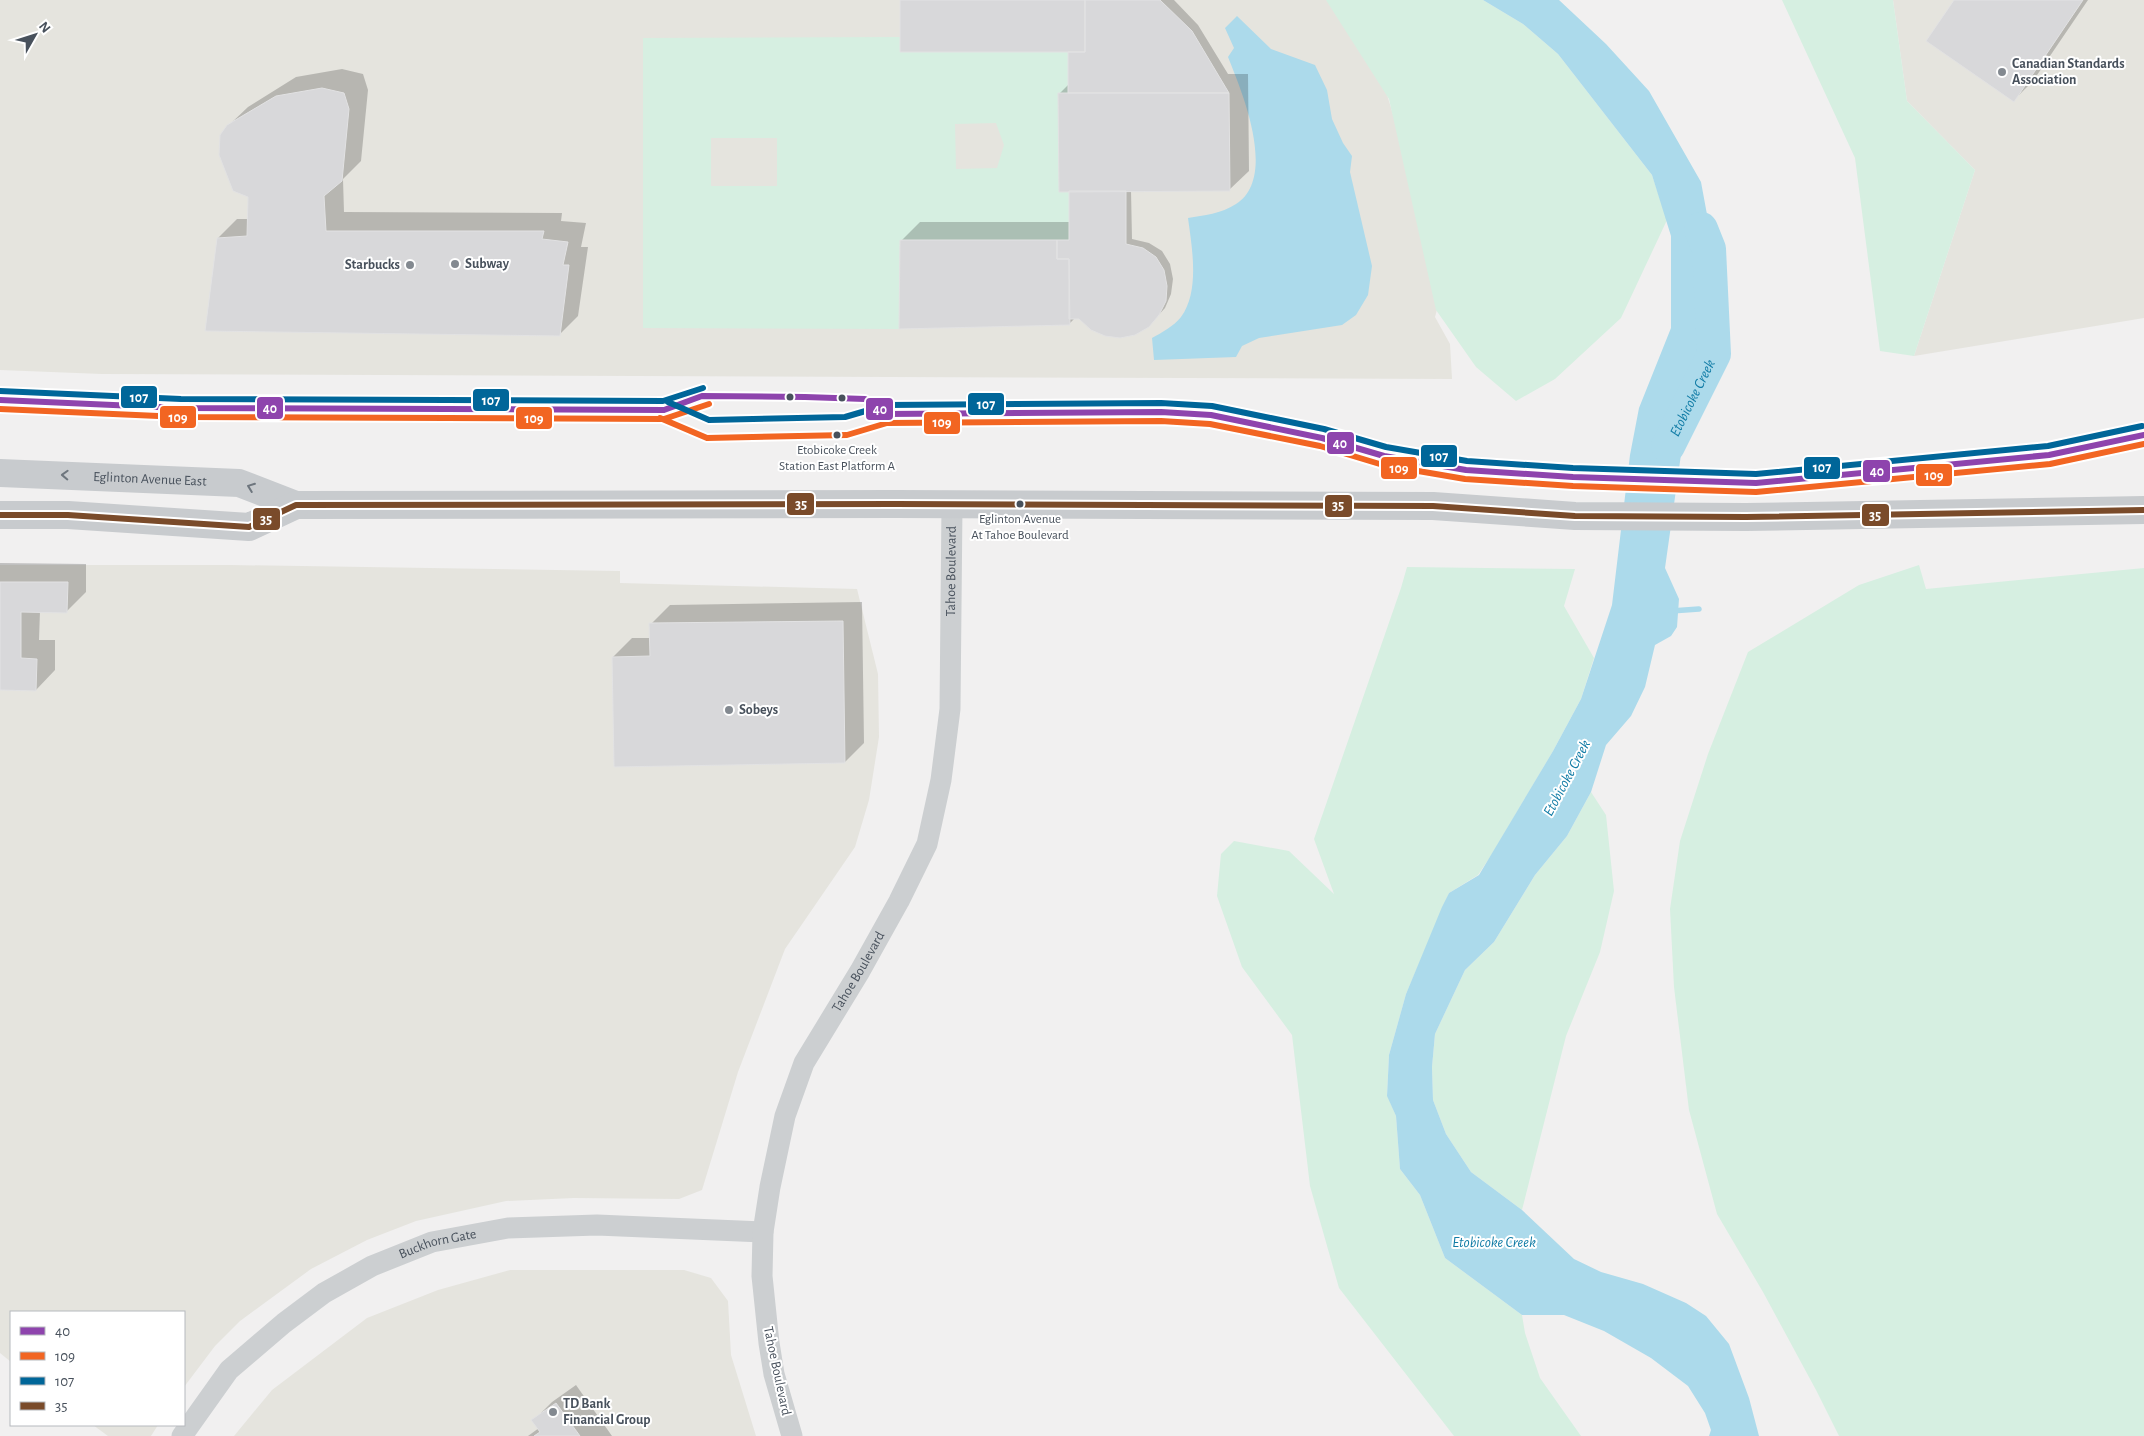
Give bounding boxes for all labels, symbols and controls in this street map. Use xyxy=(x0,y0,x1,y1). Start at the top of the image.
north arrow xyxy=(10,10,60,60)
text: N xyxy=(36,19,53,36)
place label: Canadian Standards Association xyxy=(2012,57,2125,87)
marker: Canadian Standards Association xyxy=(1996,66,2008,78)
place label: Subway xyxy=(465,257,510,271)
place label: Starbucks xyxy=(345,258,400,272)
marker: Subway xyxy=(449,258,461,270)
marker: Starbucks xyxy=(404,259,416,271)
water label: Etobicoke Creek xyxy=(1667,357,1718,439)
line badge: 107 xyxy=(120,385,158,409)
line badge: 107 xyxy=(472,388,510,412)
text: 107 xyxy=(130,391,148,405)
unlabelled marker xyxy=(785,392,795,402)
line badge: 107 xyxy=(967,392,1005,416)
unlabelled marker xyxy=(837,393,847,403)
text: 107 xyxy=(482,394,500,408)
line badge: 40 xyxy=(256,396,284,420)
line badge: 40 xyxy=(865,397,894,421)
text: 107 xyxy=(977,398,995,412)
text: 40 xyxy=(263,402,277,416)
text: 40 xyxy=(873,403,887,417)
line badge: 109 xyxy=(159,405,197,429)
line badge: 109 xyxy=(515,406,553,430)
text: 109 xyxy=(168,411,188,425)
line badge: 109 xyxy=(923,411,961,435)
text: 109 xyxy=(524,412,544,426)
text: 109 xyxy=(932,416,952,430)
marker: Etobicoke Creek Station East Platform A xyxy=(832,430,842,440)
line badge: 40 xyxy=(1326,431,1355,455)
text: 40 xyxy=(1333,437,1347,451)
place label: Etobicoke Creek Station East Platform A xyxy=(779,444,896,473)
line badge: 107 xyxy=(1420,444,1458,468)
text: 107 xyxy=(1430,450,1448,464)
line badge: 109 xyxy=(1380,456,1418,480)
line badge: 107 xyxy=(1803,456,1841,480)
line badge: 40 xyxy=(1862,459,1891,483)
text: 107 xyxy=(1813,461,1831,475)
text: 109 xyxy=(1389,462,1409,476)
line badge: 109 xyxy=(1915,463,1953,487)
text: 40 xyxy=(1870,465,1884,479)
text: 109 xyxy=(1924,469,1944,483)
one-way arrow xyxy=(61,470,69,481)
street label: Eglinton Avenue East xyxy=(93,470,207,489)
one-way arrow xyxy=(247,483,256,494)
line badge: 35 xyxy=(786,492,815,516)
line badge: 35 xyxy=(1324,494,1353,518)
text: 35 xyxy=(795,498,807,512)
marker: Eglinton Avenue At Tahoe Boulevard xyxy=(1015,499,1025,509)
text: 35 xyxy=(1332,499,1344,513)
line badge: 35 xyxy=(1861,503,1890,527)
line badge: 35 xyxy=(252,507,281,531)
text: 35 xyxy=(1869,509,1881,523)
text: 35 xyxy=(260,513,272,527)
place label: Eglinton Avenue At Tahoe Boulevard xyxy=(971,513,1069,542)
street label: Tahoe Boulevard xyxy=(944,526,959,616)
place label: Sobeys xyxy=(739,703,778,717)
marker: Sobeys xyxy=(723,704,735,716)
water label: Etobicoke Creek xyxy=(1541,737,1593,818)
street label: Tahoe Boulevard xyxy=(830,929,887,1015)
street label: Buckhorn Gate xyxy=(397,1227,477,1262)
water label: Etobicoke Creek xyxy=(1452,1235,1536,1250)
legend xyxy=(10,1311,185,1426)
text: 40 xyxy=(55,1324,70,1339)
street label: Tahoe Boulevard xyxy=(761,1325,793,1417)
text: 109 xyxy=(55,1349,75,1364)
text: 107 xyxy=(55,1374,74,1389)
place label: TD Bank Financial Group xyxy=(563,1397,651,1427)
text: 35 xyxy=(55,1399,67,1414)
marker: TD Bank Financial Group xyxy=(547,1406,559,1418)

